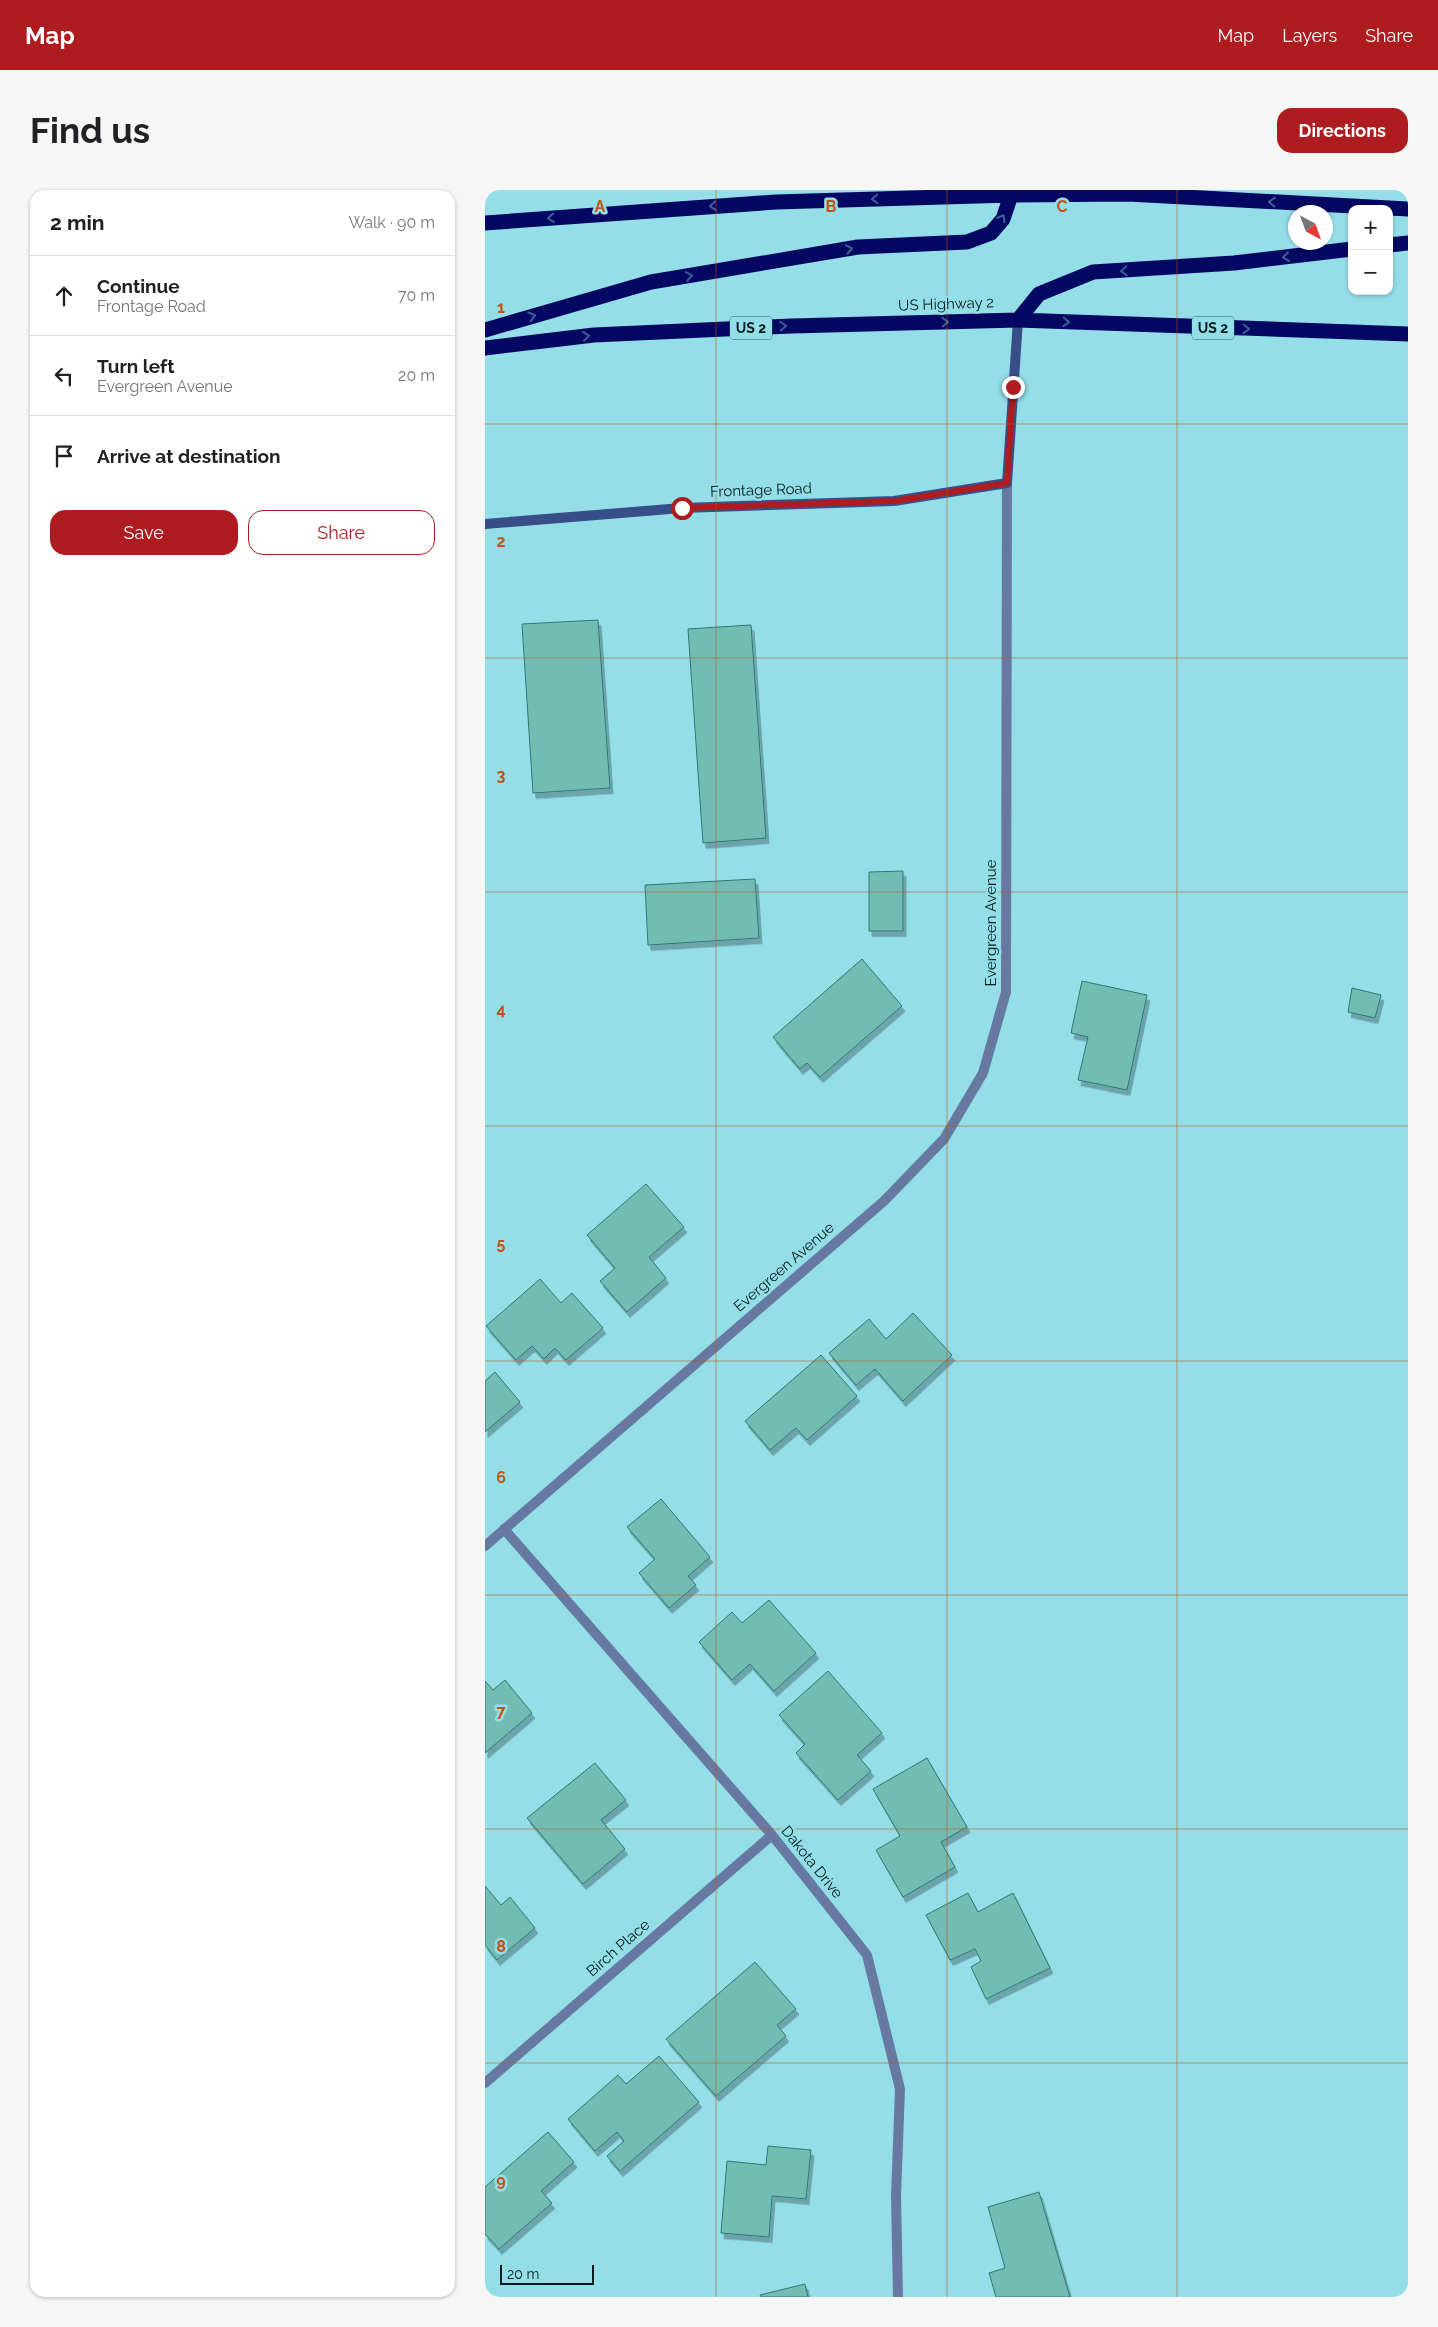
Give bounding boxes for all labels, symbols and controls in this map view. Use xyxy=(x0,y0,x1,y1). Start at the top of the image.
text: Map xyxy=(25,21,75,50)
text: Map xyxy=(1218,25,1254,46)
text: Layers xyxy=(1282,25,1337,46)
text: Share xyxy=(1365,25,1413,46)
button: Directions xyxy=(1277,108,1408,153)
text: Find us xyxy=(30,110,150,151)
one-way arrow xyxy=(871,194,879,204)
one-way arrow xyxy=(1268,196,1276,207)
text: A xyxy=(595,197,606,216)
text: B xyxy=(826,197,837,216)
text: C xyxy=(1057,197,1068,216)
one-way arrow xyxy=(709,201,717,212)
north arrow xyxy=(1288,205,1333,250)
map controls xyxy=(1348,205,1393,295)
button: + xyxy=(1348,205,1393,250)
text: 2 min xyxy=(50,210,104,235)
one-way arrow xyxy=(547,212,555,223)
text: Walk · 90 m xyxy=(348,213,435,232)
one-way arrow xyxy=(996,214,1006,223)
one-way arrow xyxy=(845,244,854,254)
button: − xyxy=(1348,250,1393,295)
one-way arrow xyxy=(1282,251,1290,262)
one-way arrow xyxy=(1120,266,1128,276)
one-way arrow xyxy=(685,271,693,281)
text: Continue xyxy=(97,275,180,297)
icon: ahead xyxy=(50,282,78,310)
text: 70 m xyxy=(398,286,435,305)
street label: US Highway 2 xyxy=(898,293,994,315)
text: Frontage Road xyxy=(97,297,206,316)
text: 1 xyxy=(497,298,505,317)
one-way arrow xyxy=(527,312,535,322)
road number: US 2 xyxy=(730,316,772,340)
one-way arrow xyxy=(941,316,949,327)
one-way arrow xyxy=(1063,316,1071,327)
road number: US 2 xyxy=(1192,316,1234,340)
one-way arrow xyxy=(779,321,787,332)
one-way arrow xyxy=(1242,324,1250,335)
one-way arrow xyxy=(582,331,590,342)
text: Turn left xyxy=(97,355,174,377)
icon: left xyxy=(50,362,78,390)
text: 20 m xyxy=(398,366,435,385)
route end xyxy=(1002,376,1025,399)
text: Evergreen Avenue xyxy=(97,377,233,396)
icon: arrive xyxy=(50,442,78,470)
text: Arrive at destination xyxy=(97,445,281,467)
street label: Frontage Road xyxy=(710,479,812,501)
route start xyxy=(671,497,694,520)
button: Save xyxy=(50,510,238,555)
button: Share xyxy=(248,510,435,555)
text: 2 xyxy=(496,532,506,551)
text: 3 xyxy=(497,766,506,785)
street label: Evergreen Avenue xyxy=(982,859,1000,987)
text: 4 xyxy=(496,1000,506,1019)
street label: Evergreen Avenue xyxy=(730,1218,838,1315)
text: 5 xyxy=(497,1234,506,1253)
text: 6 xyxy=(496,1468,506,1487)
text: 7 xyxy=(497,1702,506,1721)
street label: Dakota Drive xyxy=(777,1822,847,1902)
street label: Birch Place xyxy=(583,1916,653,1980)
text: 8 xyxy=(496,1937,506,1956)
text: 9 xyxy=(496,2171,506,2190)
scale bar xyxy=(500,2262,594,2285)
text: 20 m xyxy=(507,2266,539,2282)

